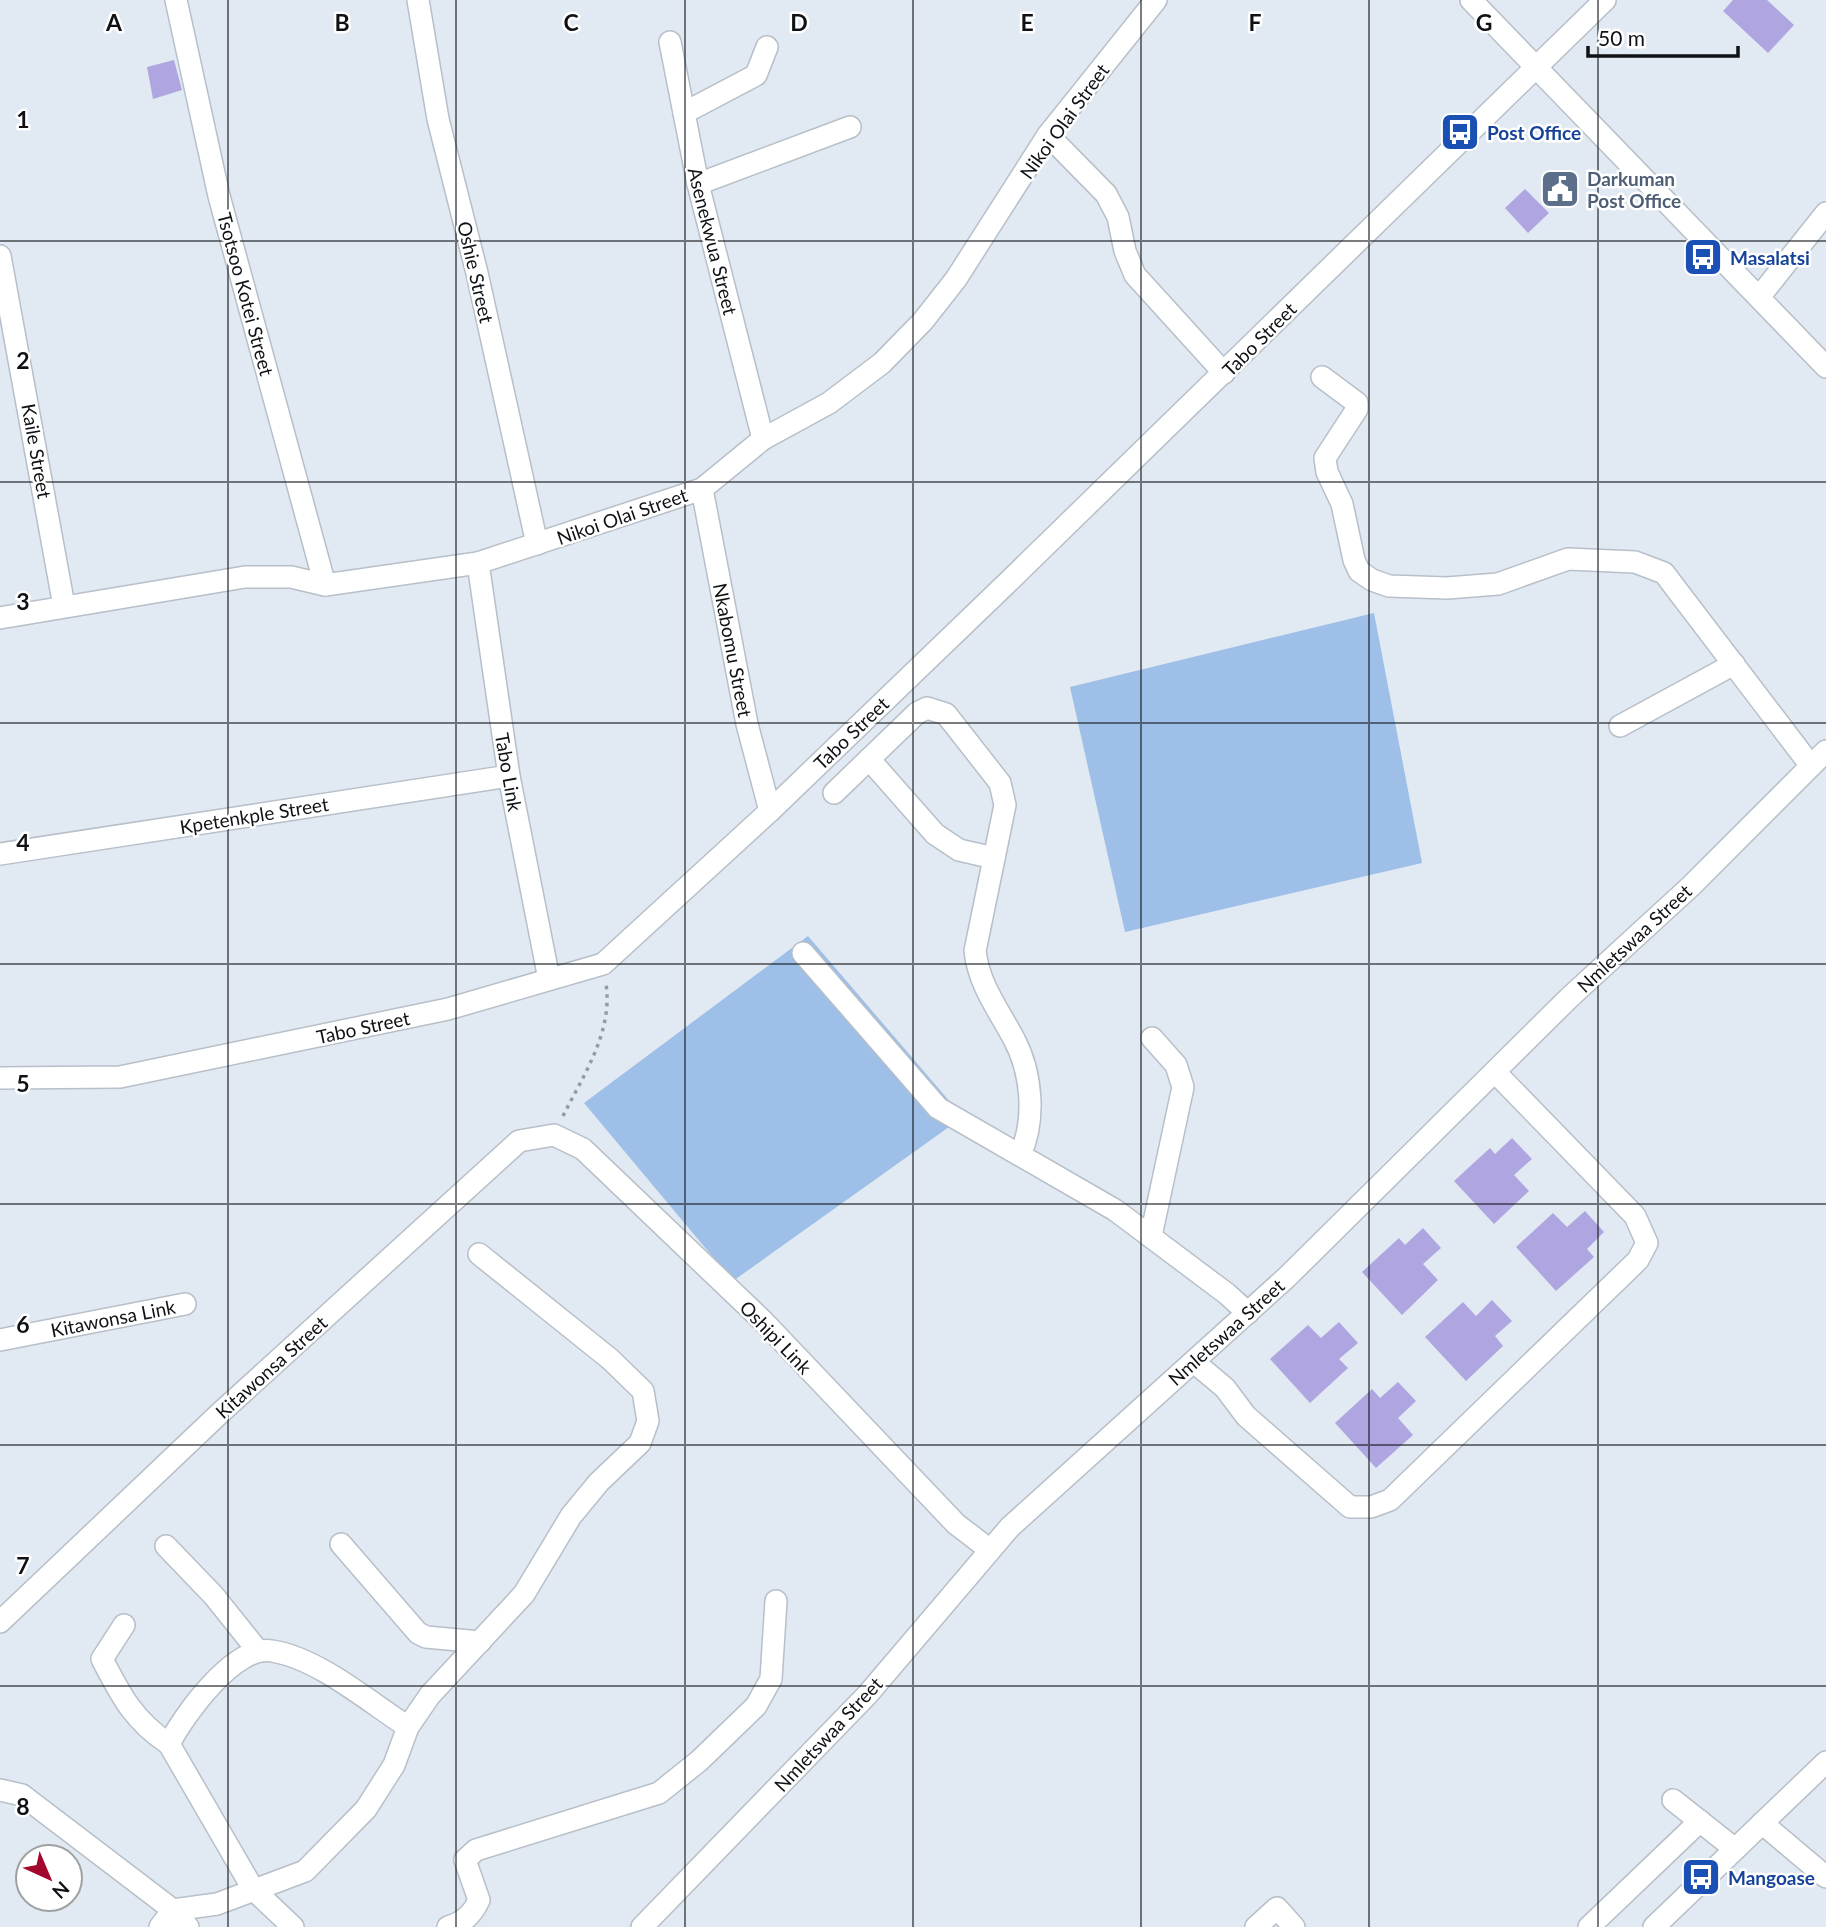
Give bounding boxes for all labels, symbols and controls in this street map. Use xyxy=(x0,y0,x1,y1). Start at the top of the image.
text: A xyxy=(105,8,123,36)
text: B xyxy=(334,8,350,36)
text: C xyxy=(563,8,579,36)
text: D xyxy=(790,8,808,36)
text: E xyxy=(1020,8,1034,36)
text: F xyxy=(1248,8,1262,36)
text: G xyxy=(1476,8,1492,36)
scale bar xyxy=(1588,14,1738,58)
text: 50 m xyxy=(1598,25,1645,50)
street label: Nikoi Olai Street xyxy=(1015,59,1114,183)
text: 1 xyxy=(16,105,30,133)
bus stop icon: Post Office xyxy=(1439,111,1481,153)
place label: Post Office xyxy=(1487,121,1581,144)
street label: Asenekwua Street xyxy=(684,165,742,317)
place label: Darkuman Post Office xyxy=(1587,167,1681,212)
public building icon: Darkuman Post Office xyxy=(1539,168,1581,210)
street label: Tsotsoo Kotei Street xyxy=(213,210,279,378)
street label: Oshie Street xyxy=(453,219,499,325)
bus stop icon: Masalatsi xyxy=(1682,236,1724,278)
place label: Masalatsi xyxy=(1730,246,1810,269)
street label: Tabo Street xyxy=(1217,297,1301,381)
text: 2 xyxy=(16,346,30,374)
street label: Kaile Street xyxy=(17,402,57,500)
street label: Nikoi Olai Street xyxy=(554,483,691,549)
street label: Nkabomu Street xyxy=(709,581,757,719)
text: 3 xyxy=(16,587,30,615)
street label: Tabo Street xyxy=(809,692,893,774)
street label: Tabo Link xyxy=(491,731,527,813)
street label: Kpetenkple Street xyxy=(178,792,330,838)
text: 4 xyxy=(16,828,30,856)
street label: Nmletswaa Street xyxy=(1572,879,1696,997)
street label: Tabo Street xyxy=(314,1006,412,1048)
text: 5 xyxy=(16,1069,30,1097)
street label: Nmletswaa Street xyxy=(1163,1274,1289,1390)
street label: Kitawonsa Link xyxy=(49,1295,178,1341)
street label: Oshipi Link xyxy=(735,1296,817,1379)
text: 6 xyxy=(16,1310,30,1338)
street label: Kitawonsa Street xyxy=(211,1311,332,1423)
text: 7 xyxy=(16,1551,30,1579)
street label: Nmletswaa Street xyxy=(769,1672,887,1796)
text: 8 xyxy=(16,1792,30,1820)
north arrow xyxy=(14,1843,84,1913)
bus stop icon: Mangoase xyxy=(1680,1856,1722,1898)
place label: Mangoase xyxy=(1728,1866,1815,1889)
text: N xyxy=(48,1877,74,1904)

